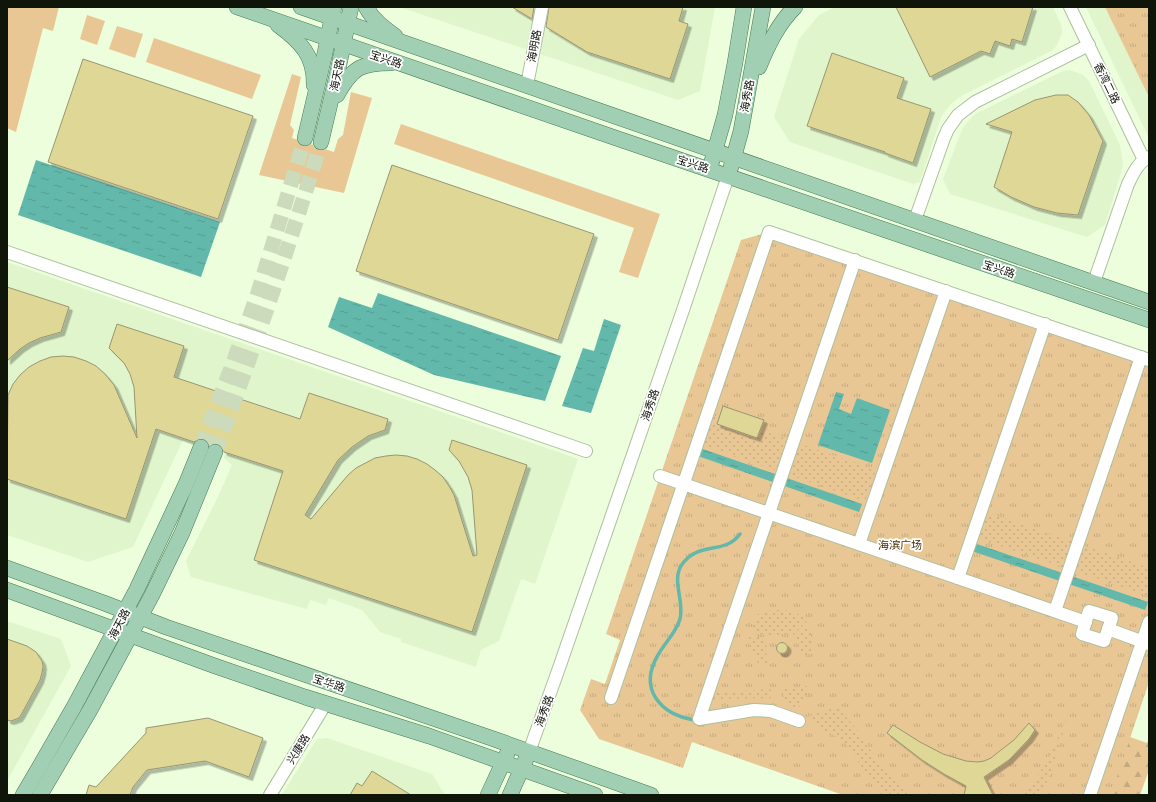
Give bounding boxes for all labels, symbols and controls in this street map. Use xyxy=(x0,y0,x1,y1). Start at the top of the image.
street label: 海明路 xyxy=(524,29,544,63)
street label: 宝兴路 xyxy=(368,47,404,71)
street label: 海天路 xyxy=(327,57,347,93)
street label: 香湾二路 xyxy=(1091,60,1123,106)
street label: 海秀路 xyxy=(737,79,757,113)
street label: 宝兴路 xyxy=(675,152,711,176)
street label: 宝兴路 xyxy=(981,257,1017,281)
street label: 海秀路 xyxy=(638,387,662,423)
park label: 海滨广场 xyxy=(878,538,922,552)
street label: 海天路 xyxy=(105,606,133,642)
street label: 宝华路 xyxy=(311,671,347,695)
street label: 海秀路 xyxy=(532,693,556,729)
street label: 兴康路 xyxy=(283,731,313,767)

